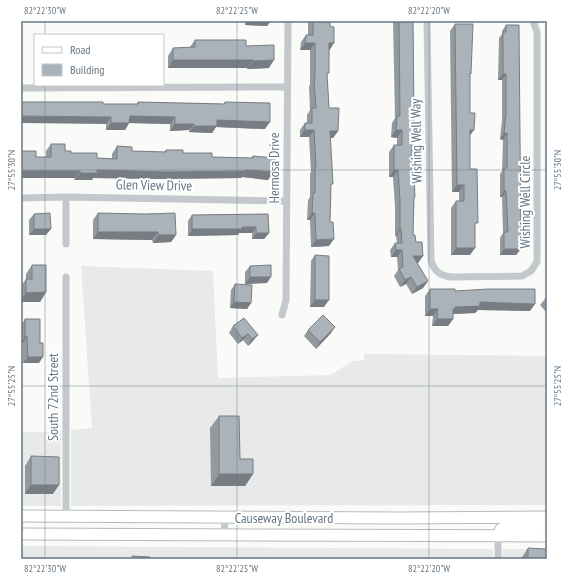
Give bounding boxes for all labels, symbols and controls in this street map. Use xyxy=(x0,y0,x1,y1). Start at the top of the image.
text: 82°22'30"W xyxy=(24,4,66,17)
text: 82°22'25"W xyxy=(216,4,258,17)
text: 82°22'20"W xyxy=(408,4,450,17)
legend xyxy=(34,34,164,86)
text: Road xyxy=(70,42,90,57)
text: Building xyxy=(70,62,105,77)
street label: Wishing Well Way xyxy=(406,98,426,184)
street label: Hermosa Drive xyxy=(265,132,283,204)
text: 27°55'30"N xyxy=(5,150,18,190)
text: 27°55'30"N xyxy=(551,150,564,190)
street label: Wishing Well Circle xyxy=(516,155,534,248)
street label: Glen View Drive xyxy=(116,175,193,195)
street label: South 72nd Street xyxy=(44,353,62,441)
text: 27°55'25"N xyxy=(5,366,18,406)
text: 27°55'25"N xyxy=(551,366,564,406)
street label: Causeway Boulevard xyxy=(235,509,333,527)
text: 82°22'30"W xyxy=(24,562,66,575)
text: 82°22'25"W xyxy=(216,562,258,575)
text: 82°22'20"W xyxy=(408,562,450,575)

